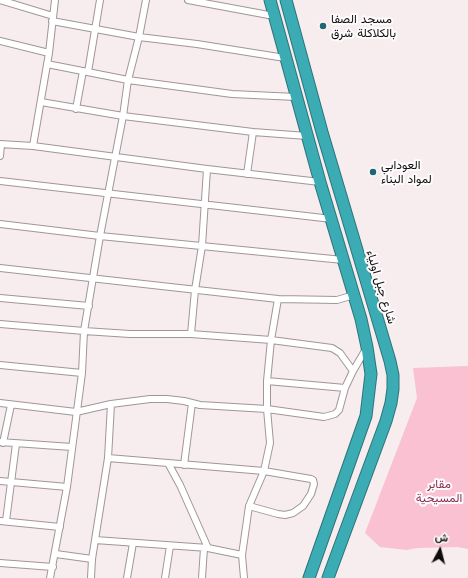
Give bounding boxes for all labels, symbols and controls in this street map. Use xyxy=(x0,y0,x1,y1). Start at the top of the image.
place label: مسجد الصفا بالكلاكلة شرق xyxy=(331,12,396,40)
marker: مسجد الصفا بالكلاكلة شرق xyxy=(318,21,328,31)
place label: العودابي لمواد البناء xyxy=(381,158,432,186)
marker: العودابي لمواد البناء xyxy=(368,167,378,177)
street label: شارع جبل اولياء xyxy=(363,248,399,326)
park label: مقابر المسيحية xyxy=(416,477,462,505)
north arrow xyxy=(420,530,460,570)
text: ش xyxy=(434,530,449,545)

